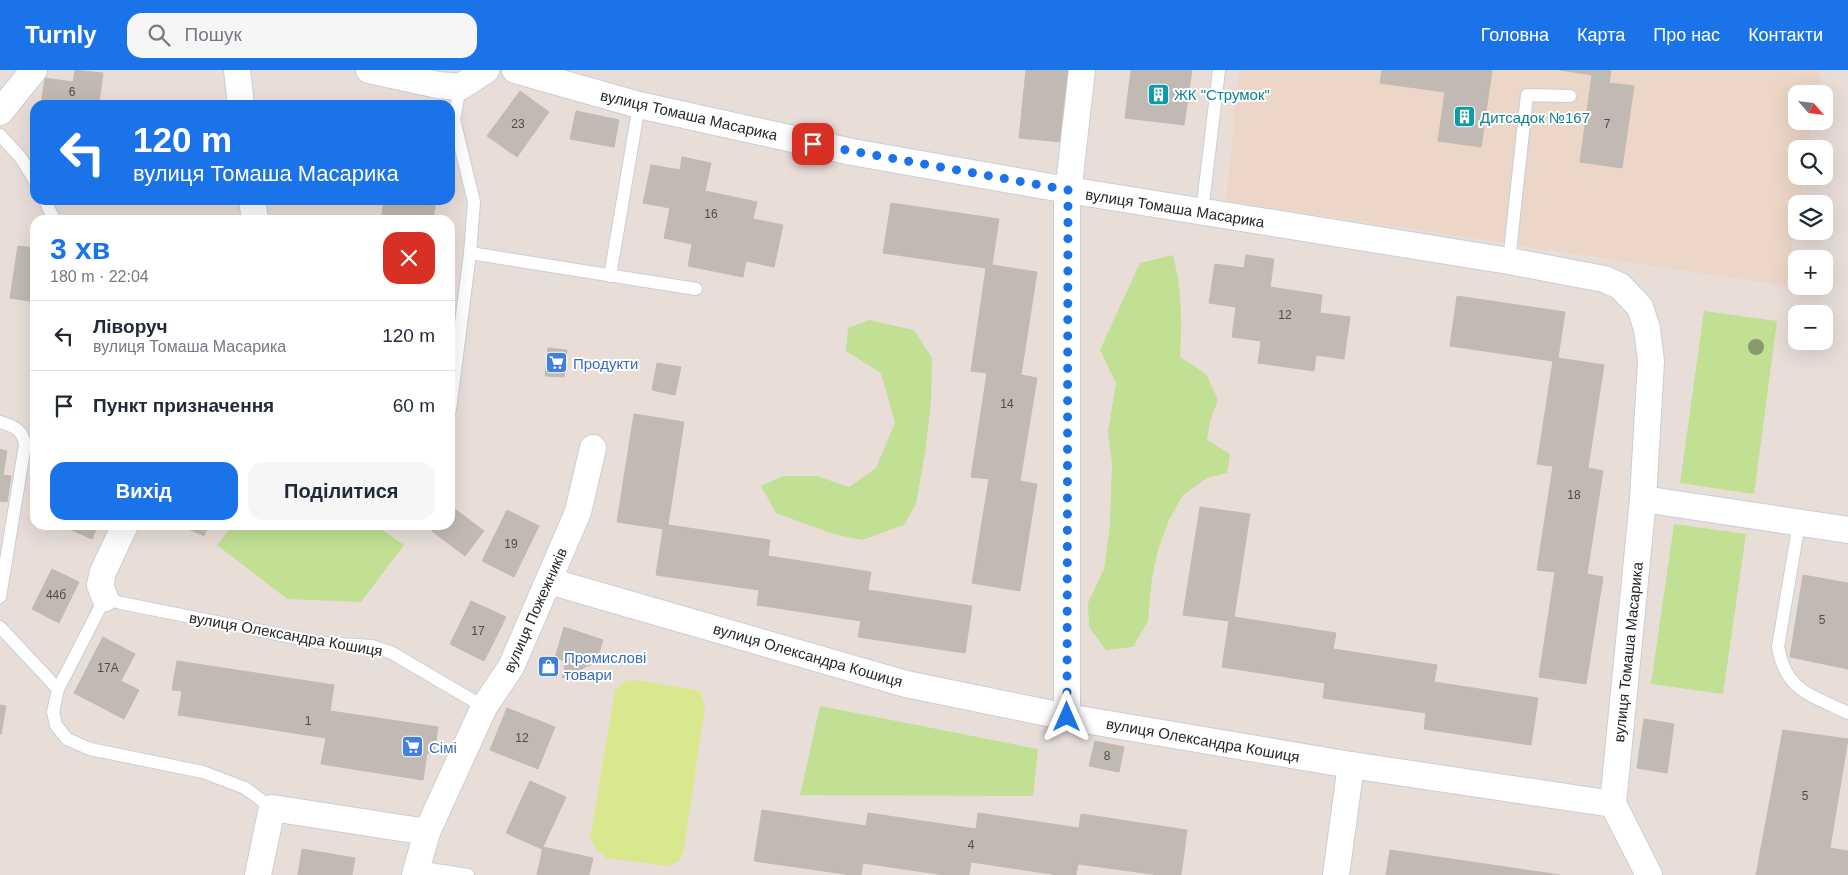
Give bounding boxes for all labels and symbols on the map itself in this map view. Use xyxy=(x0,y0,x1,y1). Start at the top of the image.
building icon: ЖК "Струмок" xyxy=(1146,82,1170,106)
house number: 6 xyxy=(69,85,76,99)
north arrow xyxy=(1788,85,1832,130)
street label: вулиця Томаша Масарика xyxy=(599,86,780,144)
place label: ЖК "Струмок" xyxy=(1174,86,1270,103)
building icon: Дитсадок №167 xyxy=(1452,105,1476,129)
place label: Дитсадок №167 xyxy=(1480,109,1590,126)
house number: 23 xyxy=(511,117,525,131)
house number: 7 xyxy=(1604,117,1611,131)
pin xyxy=(792,123,834,165)
street label: вулиця Томаша Масарика xyxy=(1084,185,1266,231)
house number: 16 xyxy=(704,207,718,221)
house number: 12 xyxy=(1278,308,1292,322)
supermarket icon: Продукти xyxy=(545,351,569,375)
place label: Продукти xyxy=(573,355,638,372)
house number: 14 xyxy=(1000,397,1014,411)
house number: 18 xyxy=(1567,488,1581,502)
house number: 19 xyxy=(504,537,518,551)
street label: вулиця Пожежників xyxy=(500,545,570,675)
street label: вулиця Томаша Масарика xyxy=(1610,560,1646,743)
house number: 44б xyxy=(46,588,66,602)
street label: вулиця Олександра Кошиця xyxy=(188,609,384,659)
house number: 5 xyxy=(1819,613,1826,627)
street label: вулиця Олександра Кошиця xyxy=(711,620,905,690)
house number: 17 xyxy=(471,624,485,638)
place label: Промислові товари xyxy=(564,649,646,683)
shop icon: Промислові товари xyxy=(536,654,560,678)
house number: 17А xyxy=(97,661,119,675)
position arrow xyxy=(1040,690,1092,742)
house number: 1 xyxy=(305,714,312,728)
street label: вулиця Олександра Кошиця xyxy=(1105,715,1301,765)
house number: 12 xyxy=(515,731,529,745)
supermarket icon: Сімі xyxy=(401,735,425,759)
place label: Сімі xyxy=(429,739,457,756)
house number: 8 xyxy=(1104,749,1111,763)
house number: 5 xyxy=(1802,789,1809,803)
house number: 4 xyxy=(968,838,975,852)

